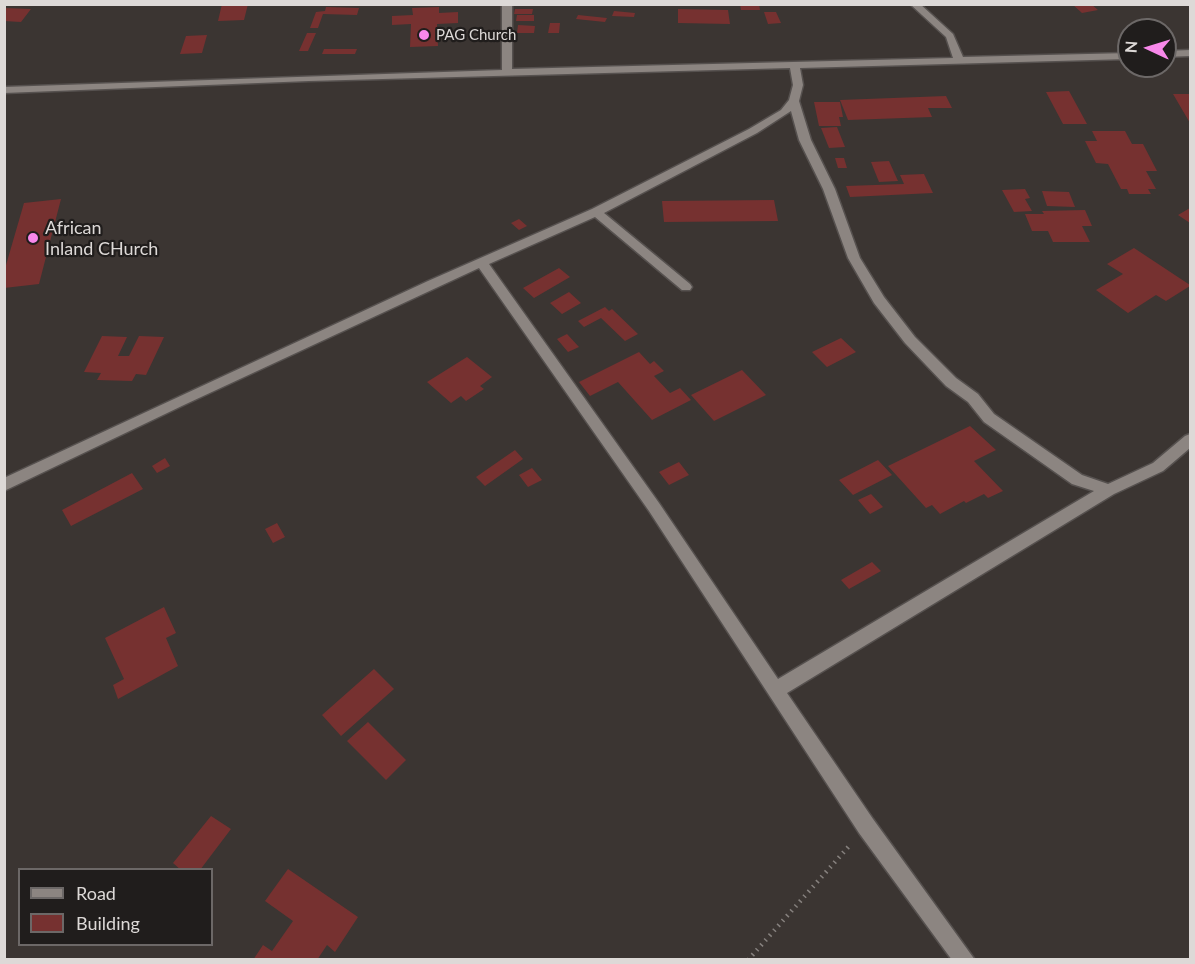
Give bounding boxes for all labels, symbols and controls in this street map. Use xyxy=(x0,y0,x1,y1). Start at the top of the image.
north arrow xyxy=(1117,18,1177,78)
place label: PAG Church xyxy=(436,26,516,44)
marker: PAG Church xyxy=(417,28,431,42)
text: N xyxy=(1121,40,1140,54)
place label: African Inland CHurch xyxy=(45,217,158,260)
marker: African Inland CHurch xyxy=(26,231,40,245)
legend xyxy=(18,868,213,946)
text: Road xyxy=(76,882,116,904)
text: Building xyxy=(76,912,140,934)

